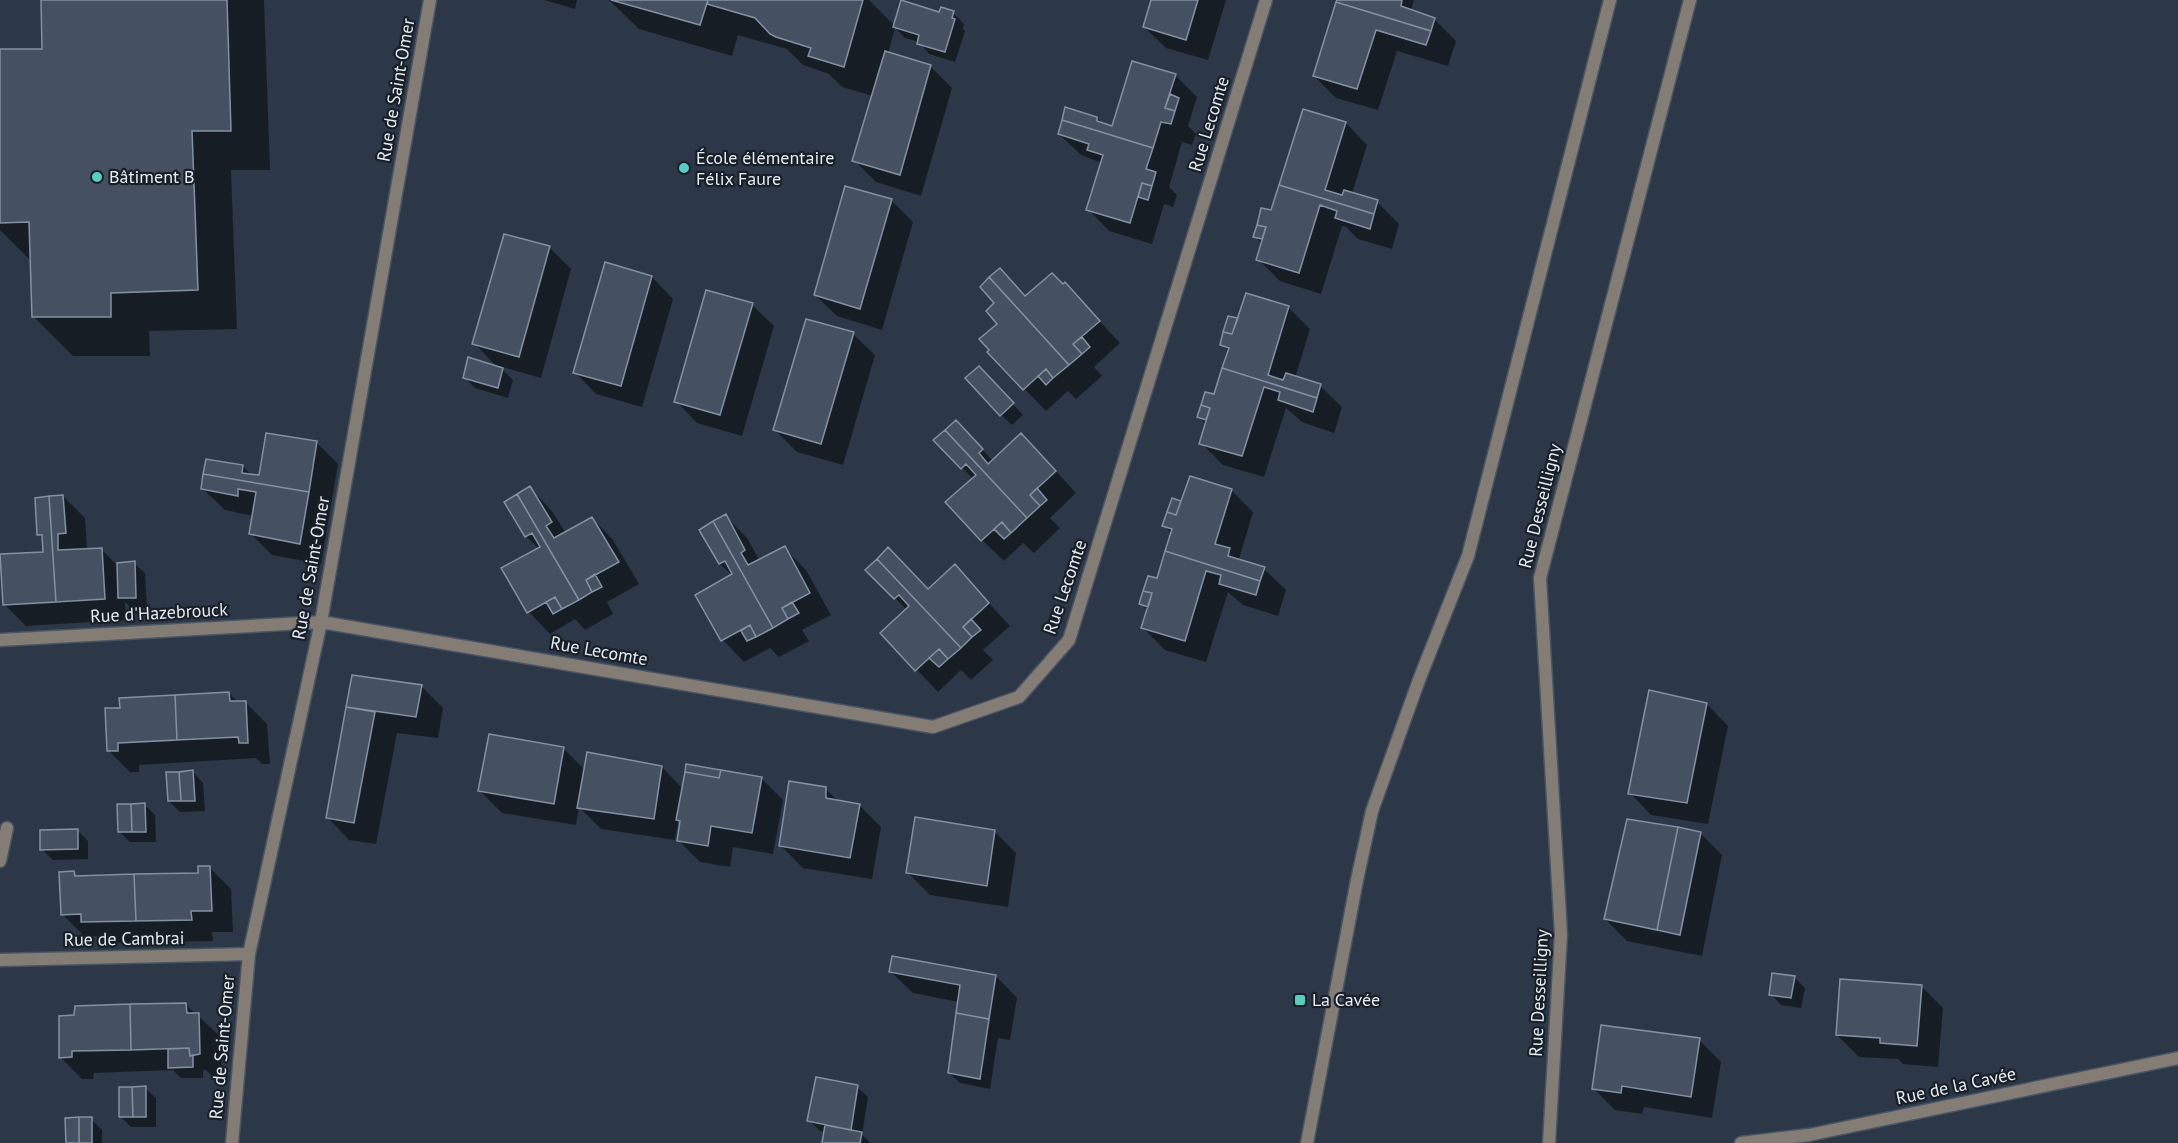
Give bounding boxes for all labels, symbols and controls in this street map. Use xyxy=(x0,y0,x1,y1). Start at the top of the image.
street label: Rue de Saint-Omer xyxy=(372,16,419,163)
street label: Rue Lecomte xyxy=(1183,73,1234,174)
place label: École élémentaire Félix Faure xyxy=(696,146,834,190)
marker: École élémentaire Félix Faure xyxy=(677,161,691,175)
place label: Bâtiment B xyxy=(109,165,194,188)
marker: Bâtiment B xyxy=(90,170,104,184)
street label: Rue Desseilligny xyxy=(1513,441,1566,571)
street label: Rue de Saint-Omer xyxy=(287,494,334,641)
street label: Rue Lecomte xyxy=(1038,537,1091,637)
street label: Rue d'Hazebrouck xyxy=(90,597,229,628)
street label: Rue Lecomte xyxy=(549,631,650,670)
street label: Rue de Cambrai xyxy=(63,926,185,951)
street label: Rue Desseilligny xyxy=(1524,928,1553,1057)
street label: Rue de Saint-Omer xyxy=(204,974,239,1120)
place label: La Cavée xyxy=(1312,988,1380,1011)
marker: La Cavée xyxy=(1293,993,1307,1007)
street label: Rue de la Cavée xyxy=(1894,1062,2018,1109)

